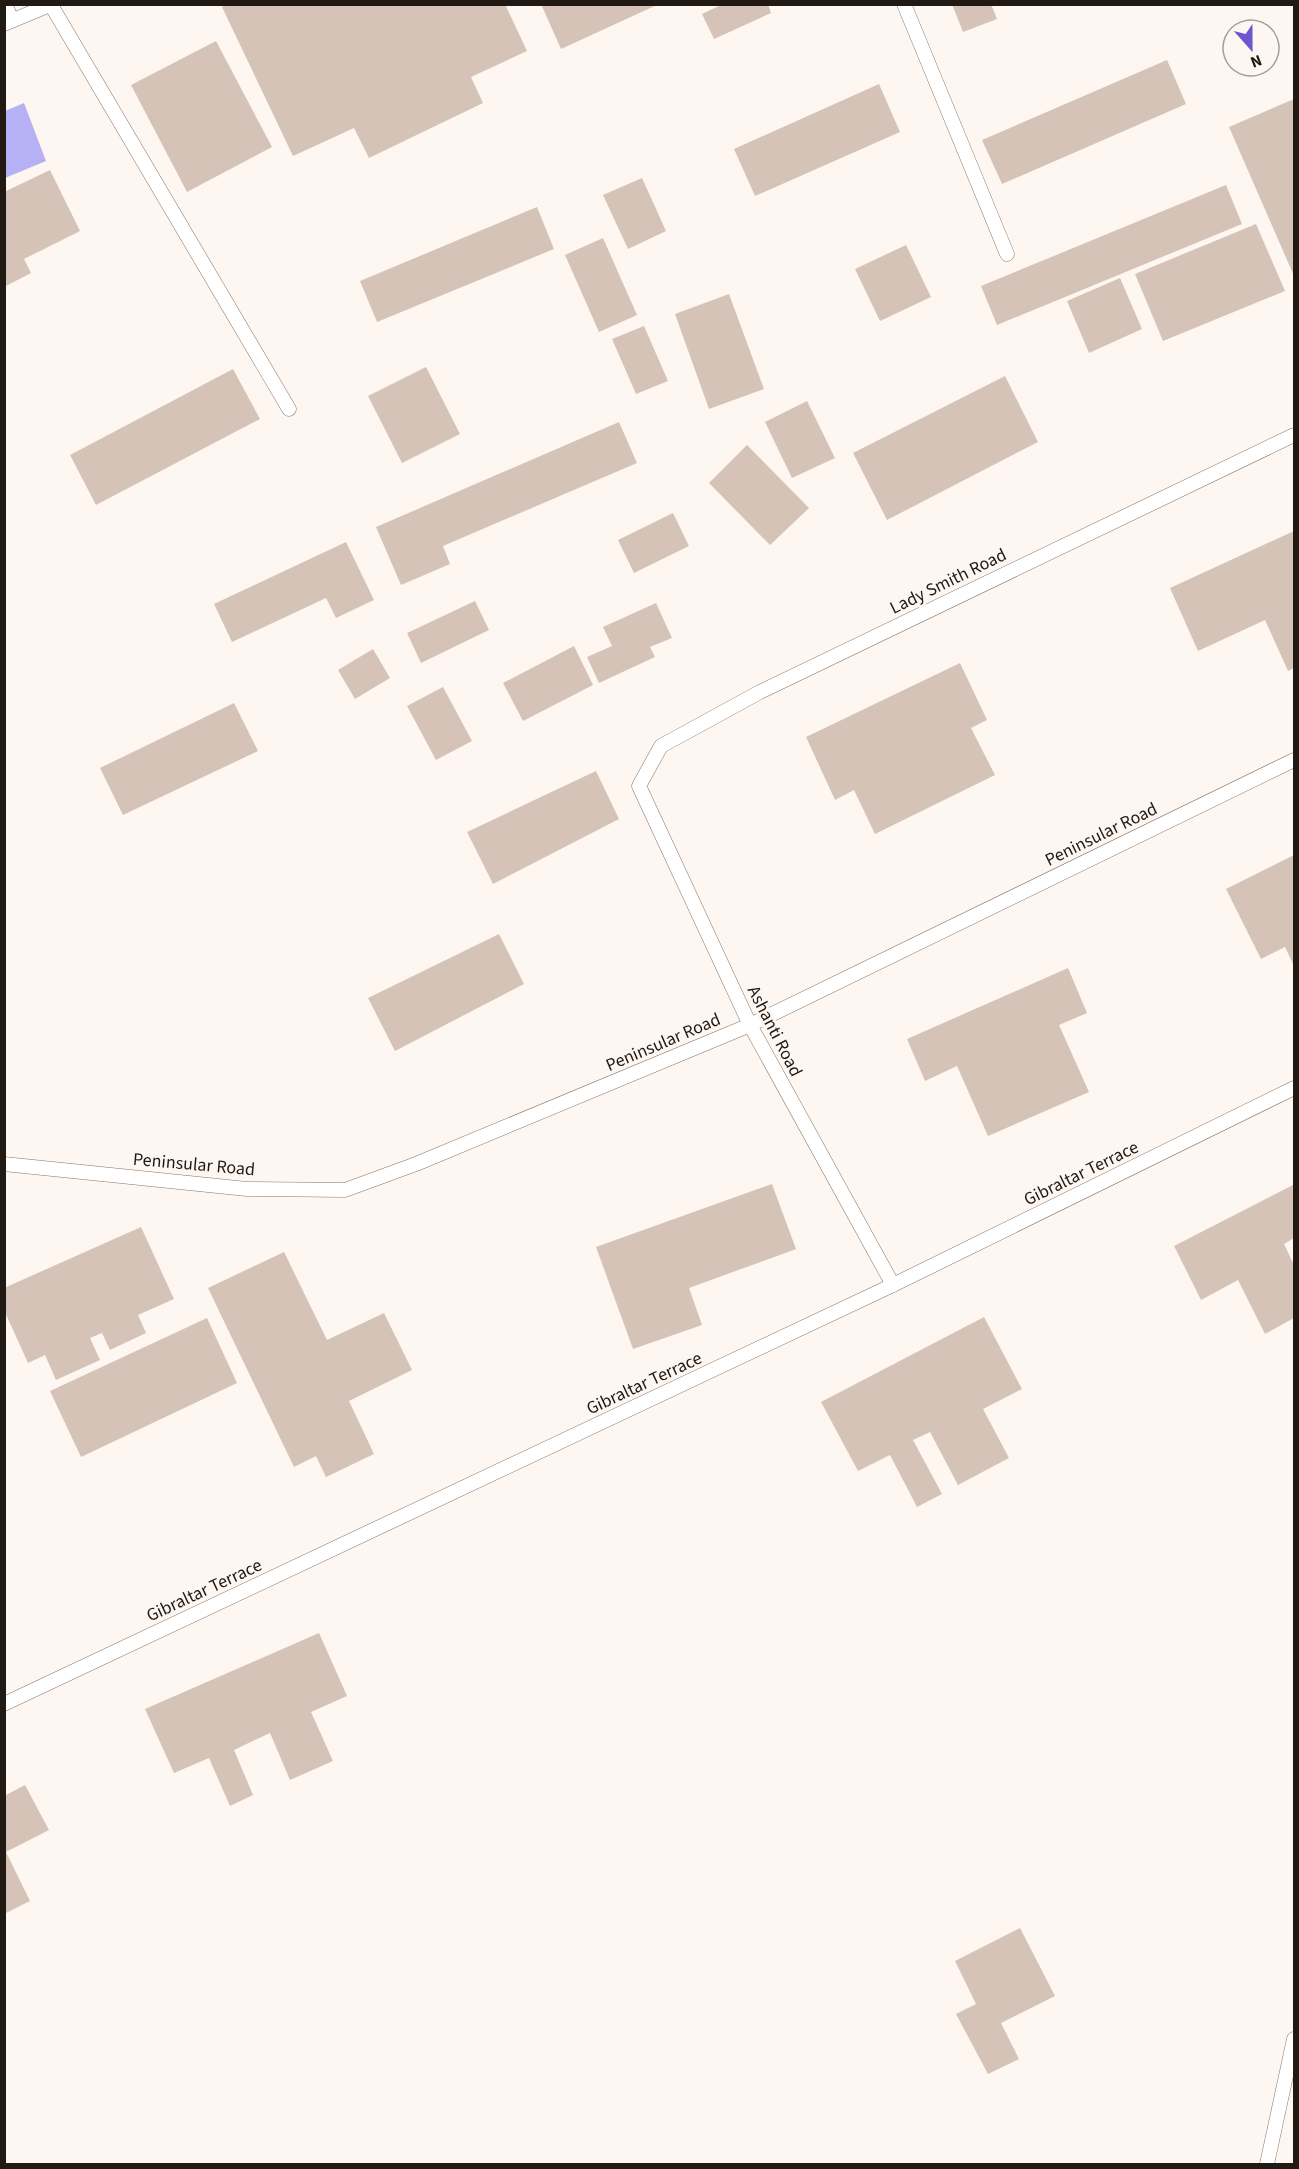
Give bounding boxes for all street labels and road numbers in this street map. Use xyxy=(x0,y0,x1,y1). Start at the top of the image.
street label: Lady Smith Road xyxy=(886,542,1011,620)
street label: Peninsular Road xyxy=(1041,796,1162,872)
street label: Ashanti Road xyxy=(741,981,808,1081)
street label: Peninsular Road xyxy=(602,1007,724,1078)
street label: Gibraltar Terrace xyxy=(1020,1135,1143,1212)
street label: Peninsular Road xyxy=(132,1147,256,1182)
street label: Gibraltar Terrace xyxy=(582,1346,706,1421)
street label: Gibraltar Terrace xyxy=(142,1553,266,1628)

